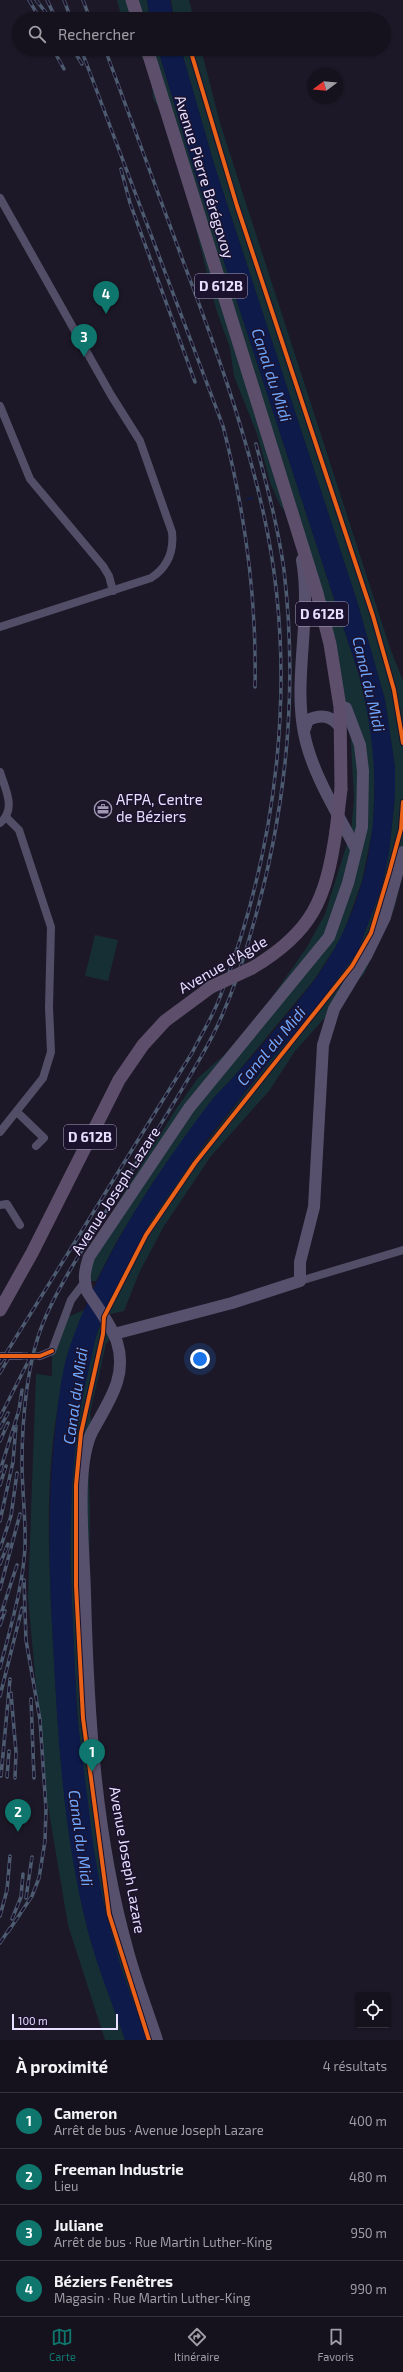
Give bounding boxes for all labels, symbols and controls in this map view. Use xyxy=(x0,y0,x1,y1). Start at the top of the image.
search box xyxy=(12,12,391,56)
icon: search xyxy=(26,23,48,45)
text: Rechercher xyxy=(58,25,135,43)
north arrow xyxy=(307,68,343,104)
street label: Avenue Pierre Bérégovoy xyxy=(172,93,238,261)
road number: D 612B xyxy=(195,274,247,298)
pin: 4 xyxy=(93,281,119,314)
pin: 3 xyxy=(71,324,97,357)
water label: Canal du Midi xyxy=(248,326,297,424)
road number: D 612B xyxy=(296,602,348,626)
water label: Canal du Midi xyxy=(349,634,390,733)
place label: AFPA, Centre de Béziers xyxy=(116,790,203,825)
office icon: AFPA, Centre de Béziers xyxy=(93,799,113,819)
street label: Avenue d'Agde xyxy=(175,932,270,997)
water label: Canal du Midi xyxy=(232,1002,309,1089)
street label: Avenue Joseph Lazare xyxy=(67,1123,163,1258)
road number: D 612B xyxy=(64,1125,116,1149)
water label: Canal du Midi xyxy=(58,1346,91,1445)
your location xyxy=(190,1349,210,1369)
pin: 1 xyxy=(79,1739,105,1772)
street label: Avenue Joseph Lazare xyxy=(106,1785,150,1935)
water label: Canal du Midi xyxy=(65,1788,98,1887)
pin: 2 xyxy=(5,1799,31,1832)
map controls xyxy=(355,1992,391,2028)
button: locate xyxy=(355,1992,391,2028)
scale bar xyxy=(12,2012,118,2031)
text: 100 m xyxy=(18,2014,48,2027)
text: À proximité xyxy=(16,2056,108,2076)
text: 4 résultats xyxy=(323,2058,387,2074)
text: Cameron xyxy=(54,2104,117,2122)
text: 1 xyxy=(26,2113,32,2129)
text: 400 m xyxy=(349,2113,387,2129)
text: Arrêt de bus · Avenue Joseph Lazare xyxy=(54,2122,264,2138)
text: Freeman Industrie xyxy=(54,2160,184,2178)
text: 2 xyxy=(25,2169,33,2185)
text: 480 m xyxy=(349,2169,387,2185)
text: Lieu xyxy=(54,2178,78,2194)
text: Juliane xyxy=(54,2216,104,2234)
text: 3 xyxy=(25,2225,33,2241)
text: 950 m xyxy=(350,2225,387,2241)
text: Arrêt de bus · Rue Martin Luther-King xyxy=(54,2234,272,2250)
text: Béziers Fenêtres xyxy=(54,2272,173,2290)
text: 4 xyxy=(25,2281,33,2297)
text: 990 m xyxy=(350,2281,387,2297)
text: Magasin · Rue Martin Luther-King xyxy=(54,2290,251,2306)
tab: Carte xyxy=(49,2326,76,2363)
tab: Itinéraire xyxy=(174,2326,219,2363)
tab: Favoris xyxy=(317,2326,354,2363)

